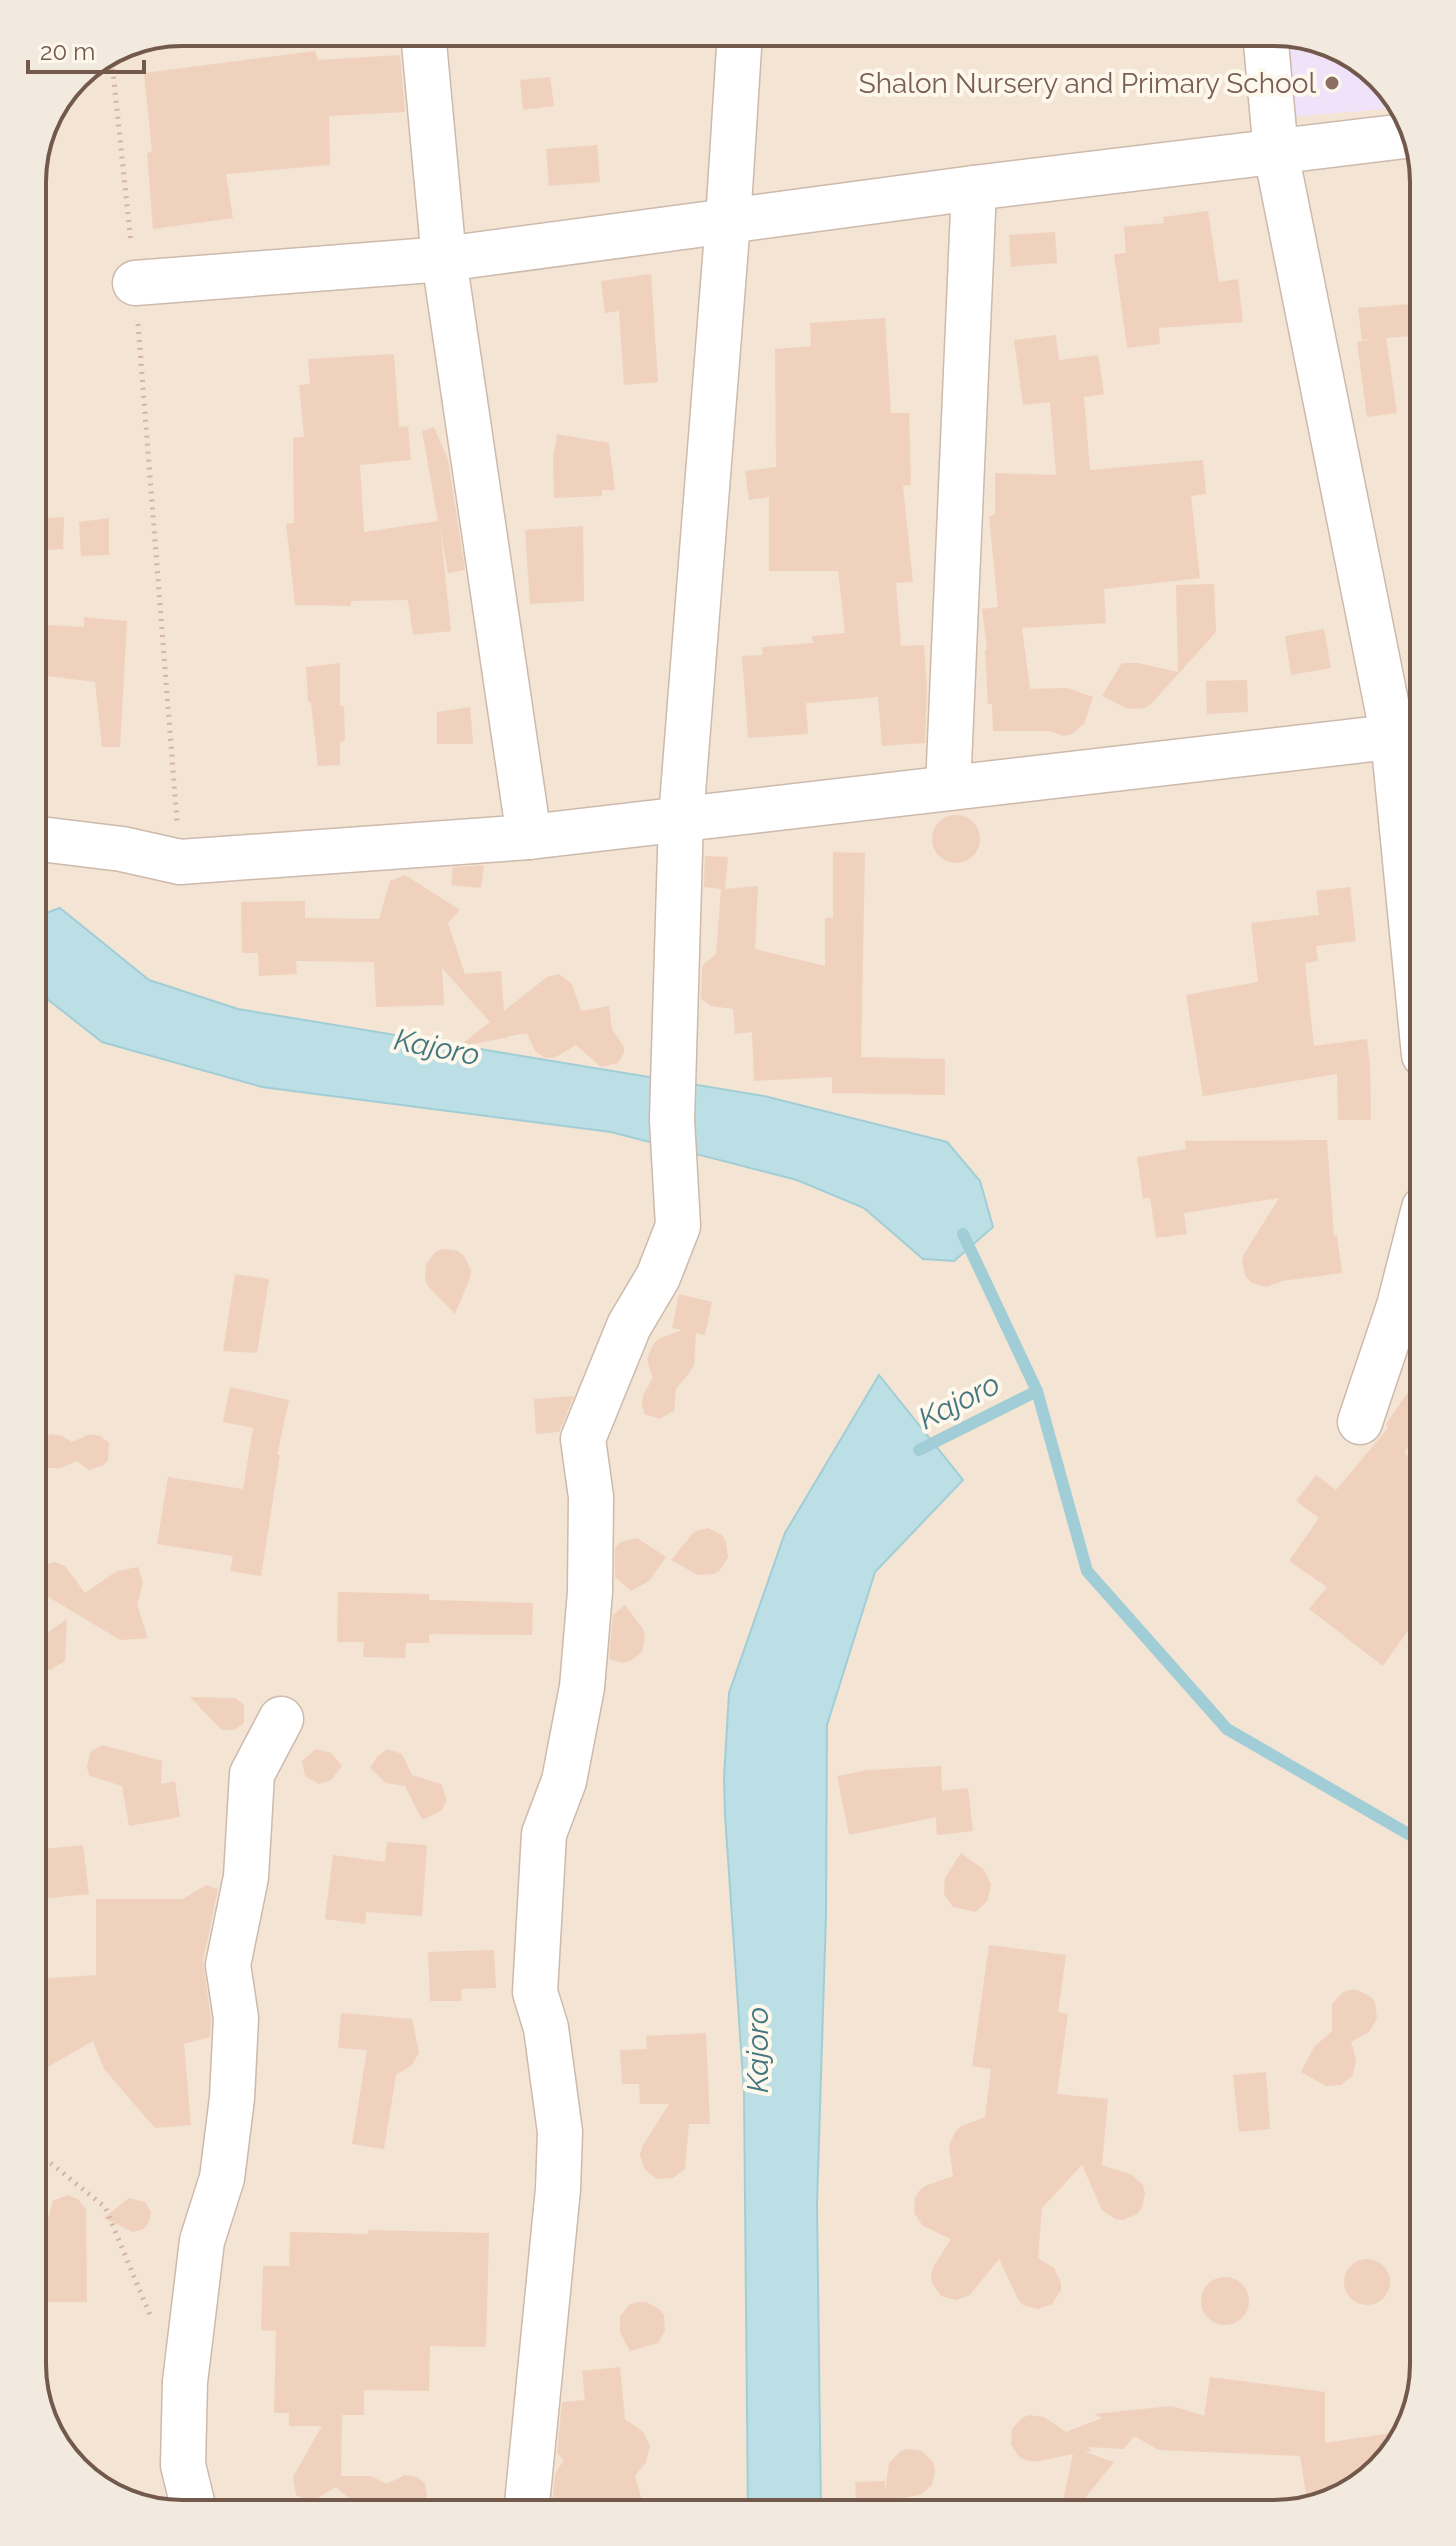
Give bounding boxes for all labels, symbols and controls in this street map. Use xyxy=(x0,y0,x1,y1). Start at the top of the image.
scale bar xyxy=(28,24,144,74)
text: 20 m xyxy=(40,37,95,66)
place label: Shalon Nursery and Primary School xyxy=(859,67,1316,100)
marker: Shalon Nursery and Primary School xyxy=(1323,74,1341,92)
water label: Kajoro xyxy=(391,1022,483,1072)
water label: Kajoro xyxy=(913,1366,1005,1436)
water label: Kajoro xyxy=(740,2007,775,2093)

